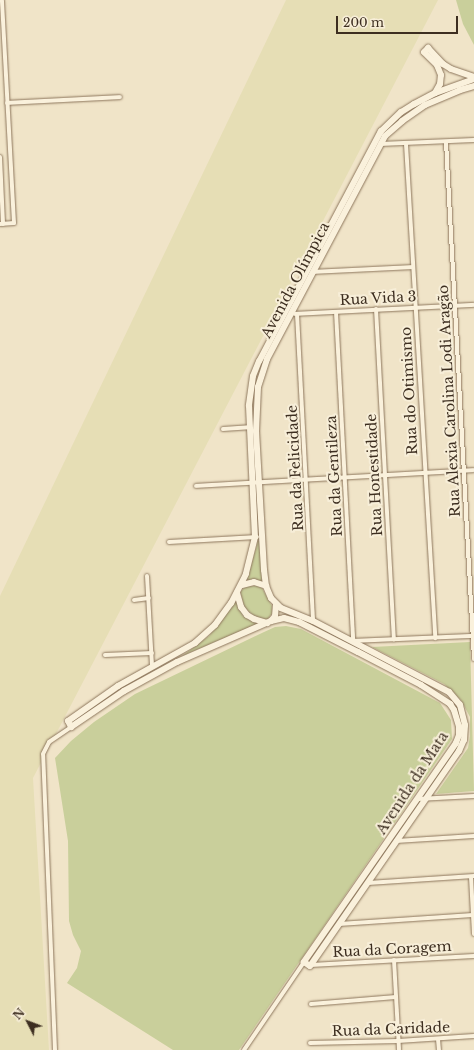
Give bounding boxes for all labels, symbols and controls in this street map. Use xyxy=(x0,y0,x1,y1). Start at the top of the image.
scale bar xyxy=(338,8,460,34)
text: 200 m xyxy=(343,15,384,30)
street label: Avenida Olímpica xyxy=(257,219,333,341)
street label: Rua Alexia Carolina Lodi Aragão xyxy=(434,284,464,518)
street label: Rua Vida 3 xyxy=(339,288,417,308)
street label: Rua do Otimismo xyxy=(397,326,421,456)
street label: Rua da Felicidade xyxy=(283,404,307,532)
street label: Rua Honestidade xyxy=(362,413,386,537)
street label: Rua da Gentileza xyxy=(322,415,346,537)
street label: Avenida da Mata xyxy=(372,728,452,838)
street label: Rua da Coragem xyxy=(332,937,452,961)
north arrow xyxy=(8,1002,48,1042)
text: N xyxy=(10,1005,28,1022)
street label: Rua da Caridade xyxy=(331,1019,451,1039)

